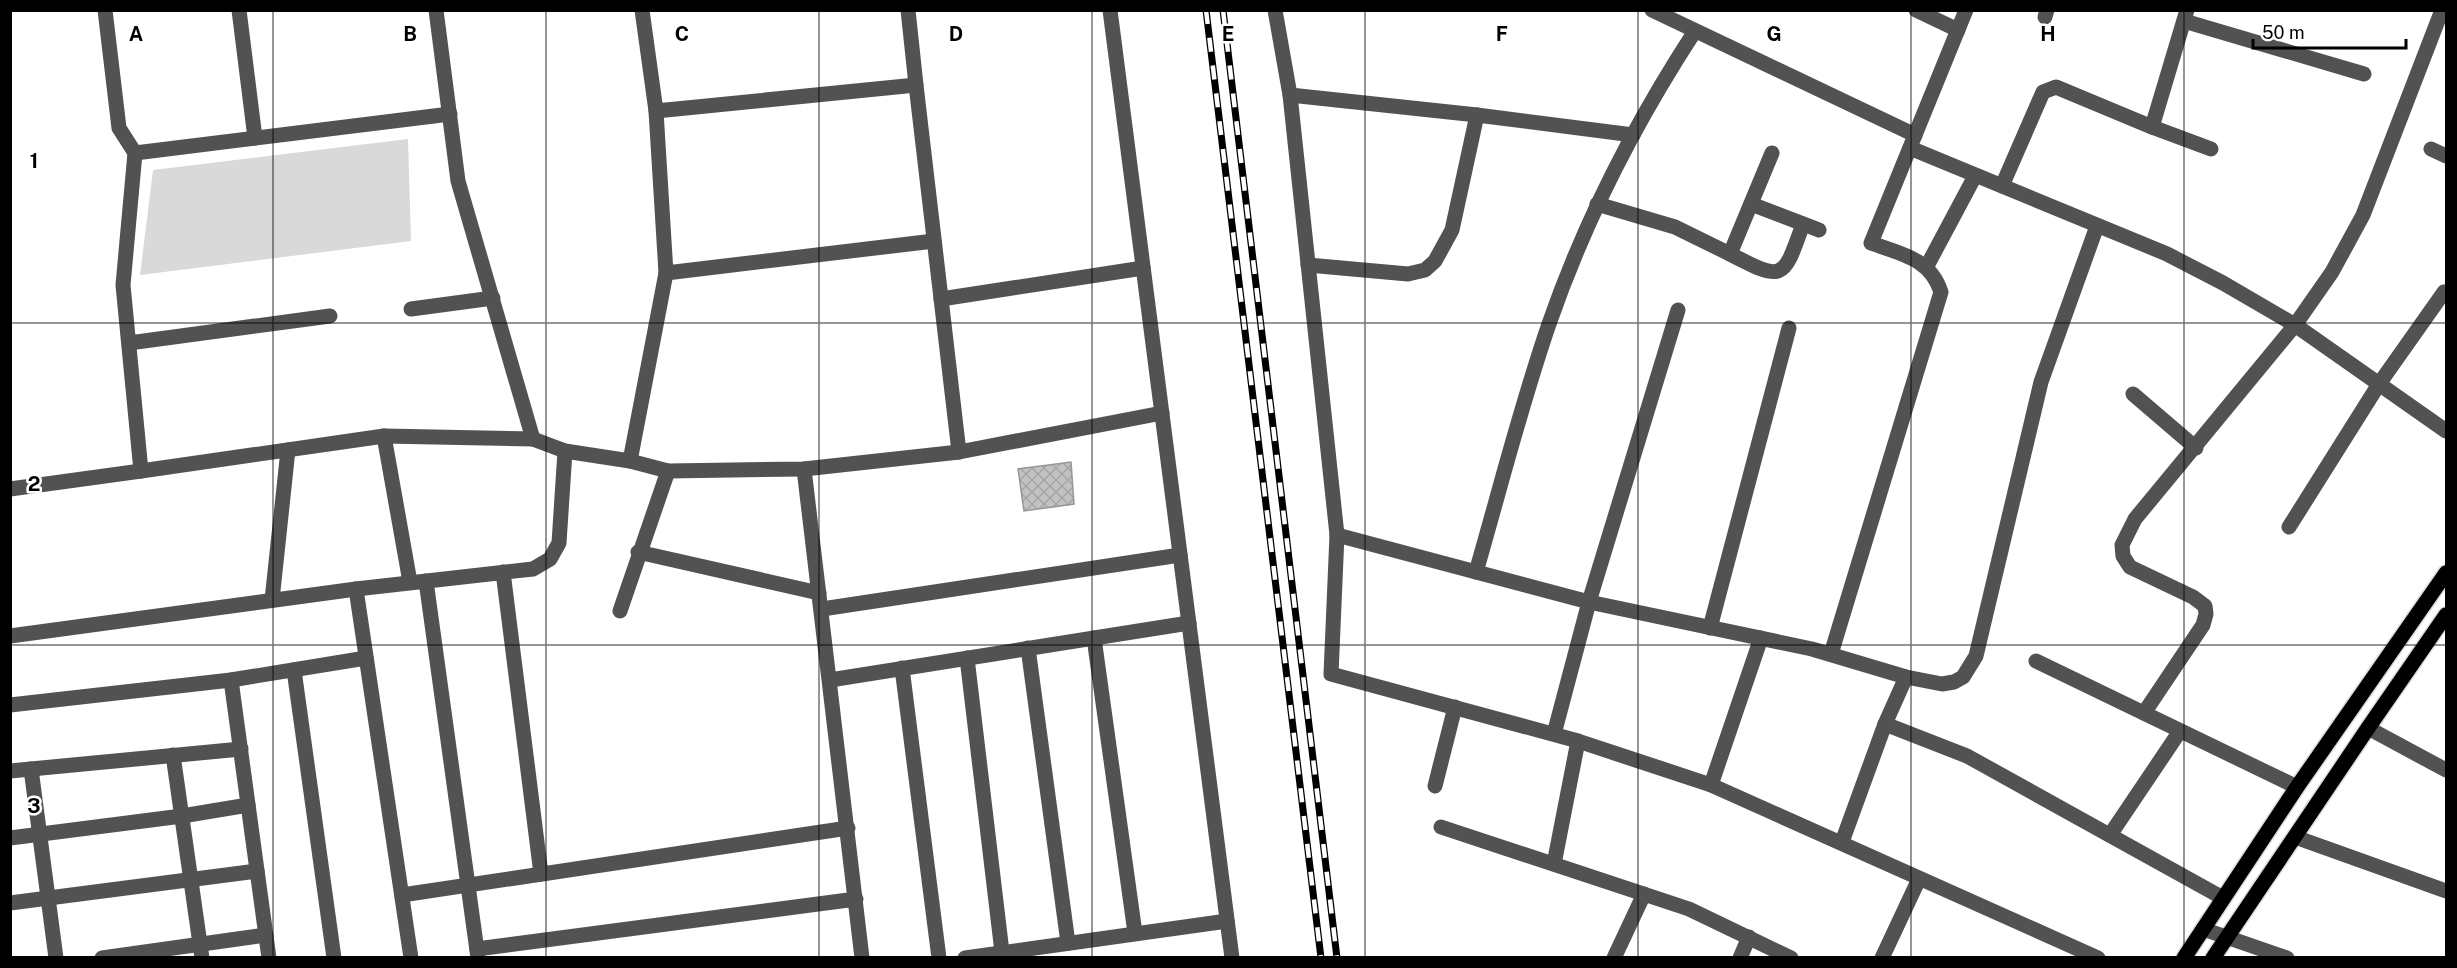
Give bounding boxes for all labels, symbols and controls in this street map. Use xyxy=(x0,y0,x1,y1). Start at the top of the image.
scale bar xyxy=(2253,12,2406,50)
text: A xyxy=(129,22,143,46)
text: B xyxy=(403,22,417,46)
text: C xyxy=(675,22,689,46)
text: D xyxy=(949,22,963,46)
text: E xyxy=(1222,22,1234,46)
text: F xyxy=(1496,22,1508,46)
text: G xyxy=(1766,22,1782,46)
text: H xyxy=(2040,22,2056,46)
text: 50 m xyxy=(2262,22,2305,43)
text: 1 xyxy=(30,149,38,173)
text: 2 xyxy=(28,472,40,496)
text: 3 xyxy=(27,794,41,818)

